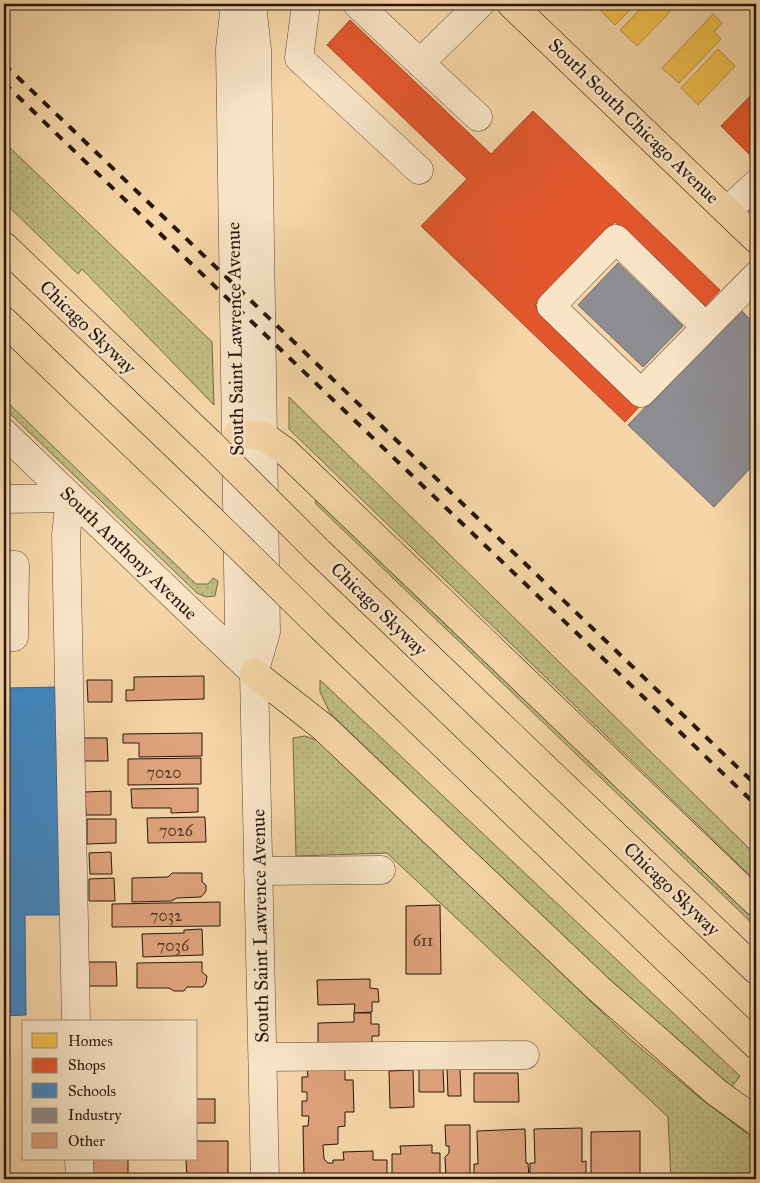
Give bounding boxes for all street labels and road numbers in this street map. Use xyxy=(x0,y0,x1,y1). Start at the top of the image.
street label: South South Chicago Avenue xyxy=(543,33,724,209)
street label: South Saint Lawrence Avenue xyxy=(221,222,249,456)
street label: Chicago Skyway xyxy=(34,275,142,380)
street label: South Anthony Avenue xyxy=(56,481,203,625)
street label: Chicago Skyway xyxy=(325,557,433,662)
street label: South Saint Lawrence Avenue xyxy=(246,809,274,1043)
street label: Chicago Skyway xyxy=(618,837,726,942)

